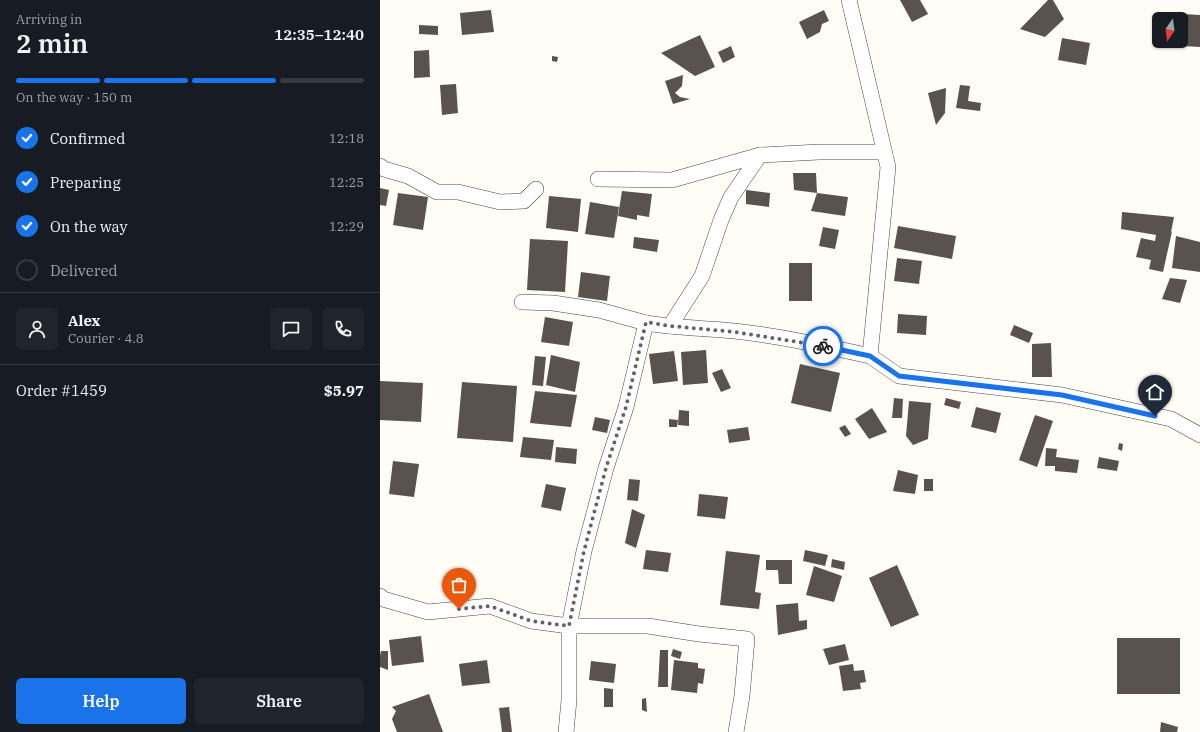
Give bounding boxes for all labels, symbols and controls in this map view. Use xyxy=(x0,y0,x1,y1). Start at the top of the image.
text: Arriving in xyxy=(16,11,82,28)
north arrow xyxy=(1152,12,1188,48)
map controls xyxy=(1152,12,1188,48)
text: 12:35–12:40 xyxy=(274,25,364,44)
text: 2 min xyxy=(16,26,88,60)
text: On the way · 150 m xyxy=(16,89,132,106)
icon: check xyxy=(16,127,38,149)
text: Confirmed xyxy=(50,129,125,148)
text: 12:18 xyxy=(329,130,364,147)
icon: check xyxy=(16,171,38,193)
text: Preparing xyxy=(50,173,121,192)
text: 12:25 xyxy=(329,174,364,191)
icon: check xyxy=(16,215,38,237)
text: On the way xyxy=(50,217,128,236)
text: 12:29 xyxy=(329,218,364,235)
text: Delivered xyxy=(50,261,118,280)
button: person xyxy=(16,308,58,350)
button: chat xyxy=(270,308,312,350)
button: phone xyxy=(322,308,364,350)
text: Alex xyxy=(68,311,100,330)
courier xyxy=(803,326,843,366)
text: Courier · 4.8 xyxy=(68,330,144,347)
icon: bike xyxy=(812,335,834,357)
pin xyxy=(1138,375,1172,416)
text: Order #1459 xyxy=(16,381,107,400)
text: $5.97 xyxy=(324,381,364,400)
icon: home xyxy=(1144,381,1166,403)
pin xyxy=(442,568,476,609)
icon: bag xyxy=(448,574,470,596)
button: Help xyxy=(16,678,186,724)
button: Share xyxy=(194,678,364,724)

